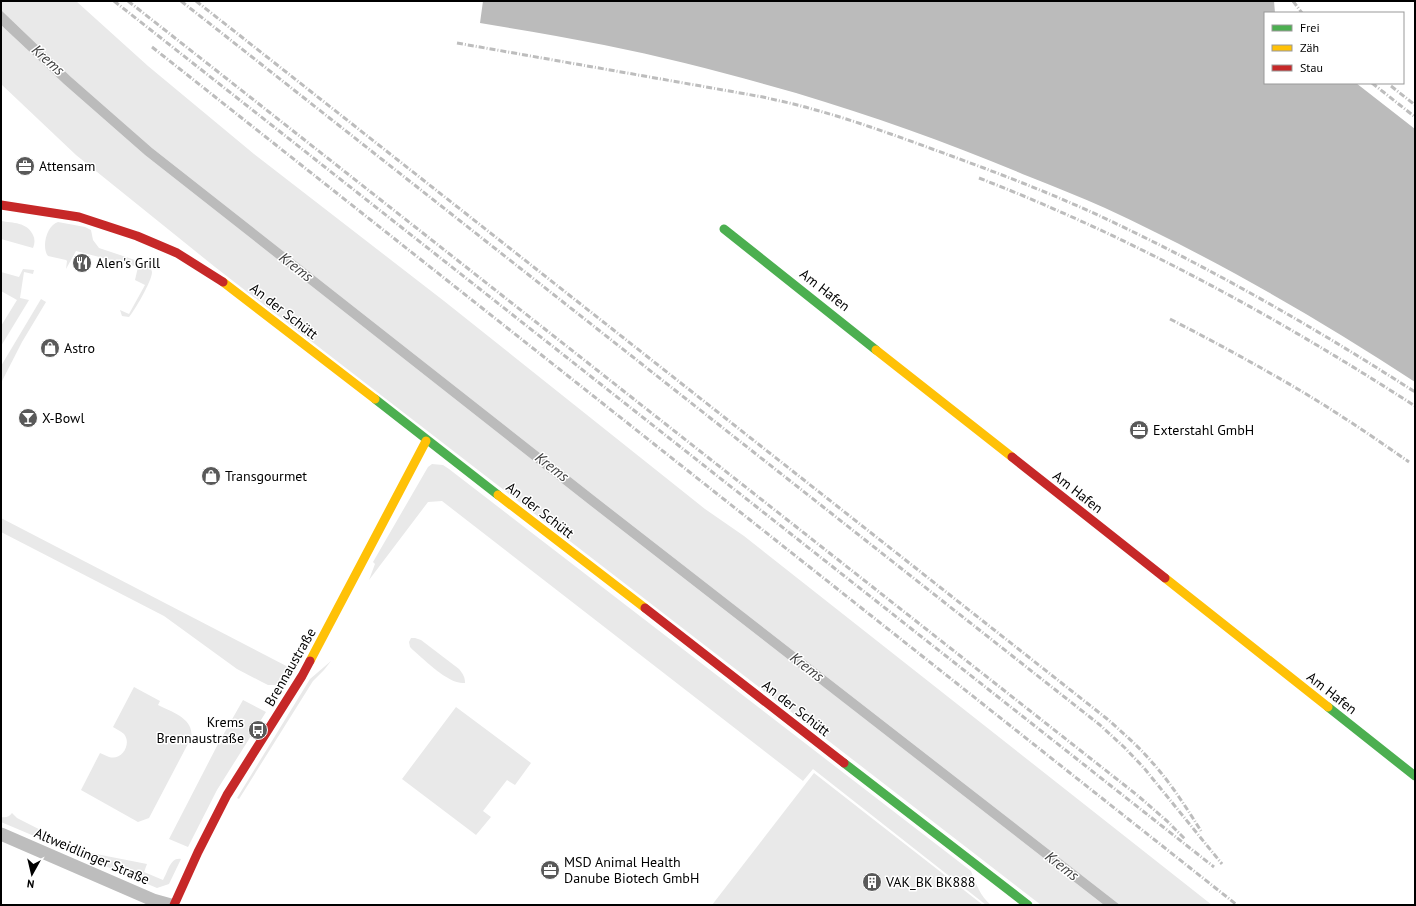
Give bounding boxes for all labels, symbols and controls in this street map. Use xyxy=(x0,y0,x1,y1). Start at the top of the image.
legend xyxy=(1264,12,1404,84)
text: Frei xyxy=(1300,20,1320,35)
water label: Krems xyxy=(28,40,69,79)
text: Zäh xyxy=(1300,40,1319,55)
text: Stau xyxy=(1300,60,1323,75)
office icon: Attensam xyxy=(14,155,36,177)
place label: Attensam xyxy=(39,157,95,175)
water label: Krems xyxy=(276,248,317,286)
restaurant icon: Alen's Grill xyxy=(71,252,93,274)
place label: Alen's Grill xyxy=(96,254,160,272)
street label: Am Hafen xyxy=(796,265,854,315)
street label: An der Schütt xyxy=(246,279,322,343)
shop icon: Astro xyxy=(39,337,61,359)
place label: Astro xyxy=(64,339,95,357)
bar icon: X-Bowl xyxy=(17,407,39,429)
place label: X-Bowl xyxy=(42,409,84,427)
office icon: Exterstahl GmbH xyxy=(1128,419,1150,441)
place label: Exterstahl GmbH xyxy=(1153,421,1254,439)
water label: Krems xyxy=(532,448,573,486)
shop icon: Transgourmet xyxy=(200,465,222,487)
place label: Transgourmet xyxy=(225,467,307,485)
street label: Am Hafen xyxy=(1049,467,1107,517)
street label: An der Schütt xyxy=(502,478,578,542)
street label: Brennaustraße xyxy=(260,625,320,709)
water label: Krems xyxy=(787,648,828,686)
street label: Am Hafen xyxy=(1303,668,1361,718)
street label: An der Schütt xyxy=(758,676,834,740)
place label: Krems Brennaustraße xyxy=(156,713,244,747)
bus stop icon: Krems Brennaustraße xyxy=(247,719,269,741)
street label: Altweidlinger Straße xyxy=(32,824,152,888)
water label: Krems xyxy=(1042,847,1083,885)
place label: MSD Animal Health Danube Biotech GmbH xyxy=(564,853,699,887)
north arrow xyxy=(12,854,52,894)
office icon: MSD Animal Health Danube Biotech GmbH xyxy=(539,859,561,881)
building icon: VAK_BK BK888 xyxy=(861,871,883,893)
place label: VAK_BK BK888 xyxy=(885,873,975,891)
text: N xyxy=(26,876,35,891)

